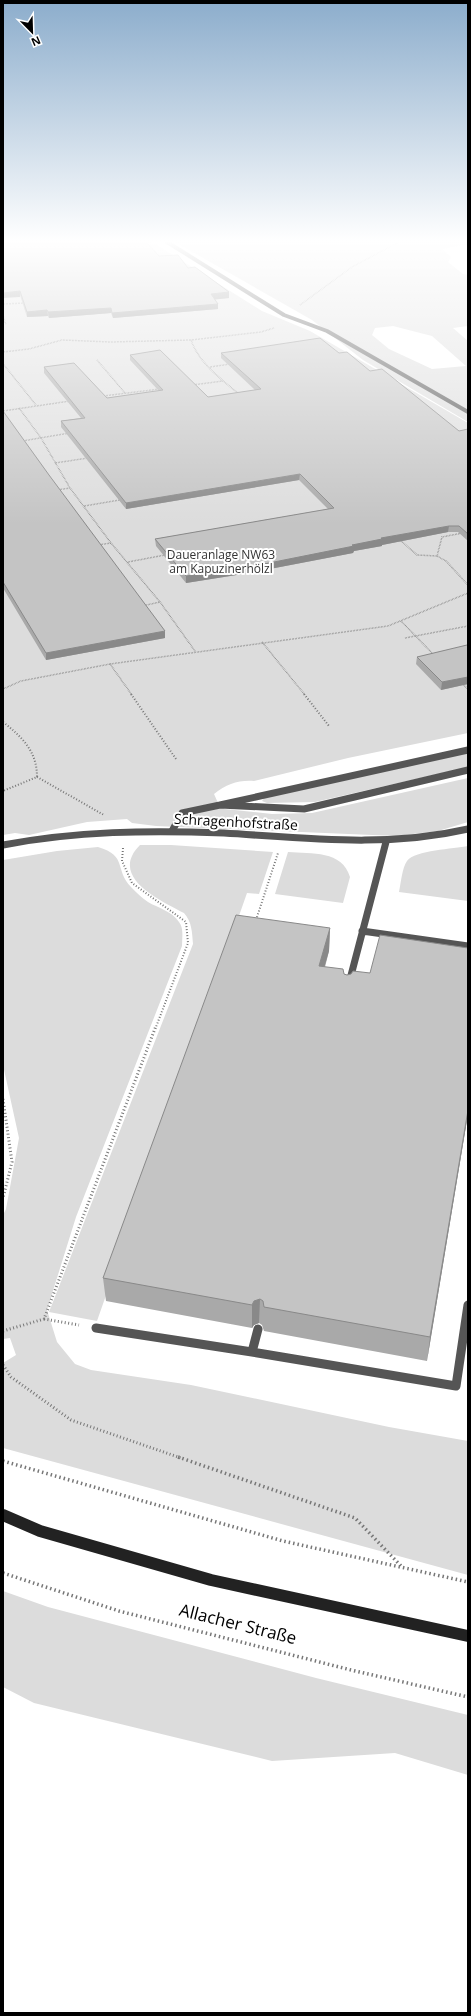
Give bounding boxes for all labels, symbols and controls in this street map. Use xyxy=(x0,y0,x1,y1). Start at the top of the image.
north arrow xyxy=(12,12,52,52)
text: N xyxy=(29,33,43,50)
park label: Daueranlage NW63 am Kapuzinerhölzl xyxy=(167,546,275,577)
street label: Schragenhofstraße xyxy=(174,809,299,834)
street label: Allacher Straße xyxy=(177,1598,299,1649)

